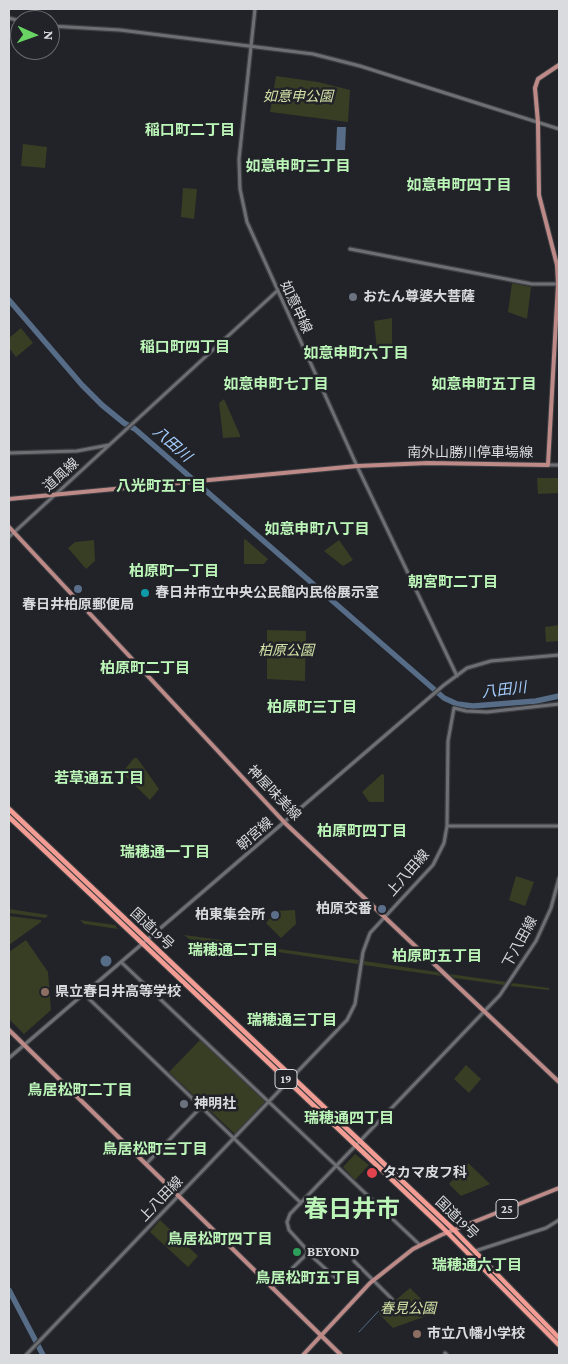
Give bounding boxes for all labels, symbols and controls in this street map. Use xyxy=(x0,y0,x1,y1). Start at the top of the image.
north arrow xyxy=(10,10,60,60)
text: N xyxy=(41,30,57,41)
park label: 如意申公園 xyxy=(263,89,333,105)
district label: 稲口町二丁目 xyxy=(145,121,235,139)
district label: 如意申町三丁目 xyxy=(246,157,350,175)
district label: 如意申町四丁目 xyxy=(407,176,511,194)
street label: 如意申線 xyxy=(277,278,315,336)
place label: おたん尊婆大菩薩 xyxy=(363,289,475,305)
marker: おたん尊婆大菩薩 xyxy=(347,291,359,303)
district label: 稲口町四丁目 xyxy=(140,338,230,356)
district label: 如意申町六丁目 xyxy=(304,344,408,362)
district label: 如意申町七丁目 xyxy=(224,375,328,393)
district label: 如意申町五丁目 xyxy=(432,375,536,393)
water label: 八田川 xyxy=(149,422,195,466)
street label: 南外山勝川停車場線 xyxy=(407,445,533,461)
street label: 道風線 xyxy=(40,455,82,495)
district label: 八光町五丁目 xyxy=(116,477,206,495)
district label: 如意申町八丁目 xyxy=(265,520,369,538)
district label: 柏原町一丁目 xyxy=(129,562,219,580)
district label: 朝宮町二丁目 xyxy=(408,573,498,591)
marker: 春日井柏原郵便局 xyxy=(72,583,84,595)
place label: 春日井市立中央公民館内民俗展示室 xyxy=(155,585,379,601)
marker: 春日井市立中央公民館内民俗展示室 xyxy=(139,587,151,599)
place label: 春日井柏原郵便局 xyxy=(22,597,134,613)
park label: 柏原公園 xyxy=(258,643,314,659)
district label: 柏原町二丁目 xyxy=(100,659,190,677)
water label: 八田川 xyxy=(481,678,527,702)
district label: 柏原町三丁目 xyxy=(267,698,357,716)
street label: 神屋味美線 xyxy=(244,762,304,824)
district label: 若草通五丁目 xyxy=(54,769,144,787)
street label: 朝宮線 xyxy=(234,814,276,854)
district label: 柏原町四丁目 xyxy=(317,822,407,840)
district label: 瑞穂通一丁目 xyxy=(120,843,210,861)
street label: 上八田線 xyxy=(383,846,433,900)
place label: 柏原交番 xyxy=(316,901,372,917)
marker: 柏原交番 xyxy=(376,903,388,915)
street label: 国道19号 xyxy=(127,905,177,953)
place label: 柏東集会所 xyxy=(195,907,265,923)
marker: 柏東集会所 xyxy=(269,909,281,921)
street label: 下八田線 xyxy=(499,913,541,971)
district label: 瑞穂通二丁目 xyxy=(188,941,278,959)
district label: 柏原町五丁目 xyxy=(392,947,482,965)
place label: 県立春日井高等学校 xyxy=(55,984,181,1000)
marker: 県立春日井高等学校 xyxy=(39,986,51,998)
district label: 瑞穂通三丁目 xyxy=(247,1011,337,1029)
road number: 19 xyxy=(275,1070,297,1088)
district label: 鳥居松町二丁目 xyxy=(28,1081,132,1099)
place label: 神明社 xyxy=(194,1096,236,1112)
marker: 神明社 xyxy=(178,1098,190,1110)
district label: 瑞穂通四丁目 xyxy=(304,1109,394,1127)
district label: 鳥居松町三丁目 xyxy=(103,1140,207,1158)
place label: タカマ皮フ科 xyxy=(383,1165,467,1181)
marker: タカマ皮フ科 xyxy=(365,1166,379,1180)
street label: 上八田線 xyxy=(136,1173,186,1225)
street label: 国道19号 xyxy=(432,1193,482,1243)
district label: 春日井市 xyxy=(304,1196,400,1224)
road number: 25 xyxy=(496,1200,518,1218)
district label: 鳥居松町四丁目 xyxy=(168,1230,272,1248)
place label: BEYOND xyxy=(307,1244,359,1260)
marker: BEYOND xyxy=(291,1246,303,1258)
district label: 瑞穂通六丁目 xyxy=(432,1256,522,1274)
district label: 鳥居松町五丁目 xyxy=(256,1269,360,1287)
park label: 春見公園 xyxy=(380,1301,436,1317)
place label: 市立八幡小学校 xyxy=(427,1326,525,1342)
marker: 市立八幡小学校 xyxy=(411,1328,423,1340)

